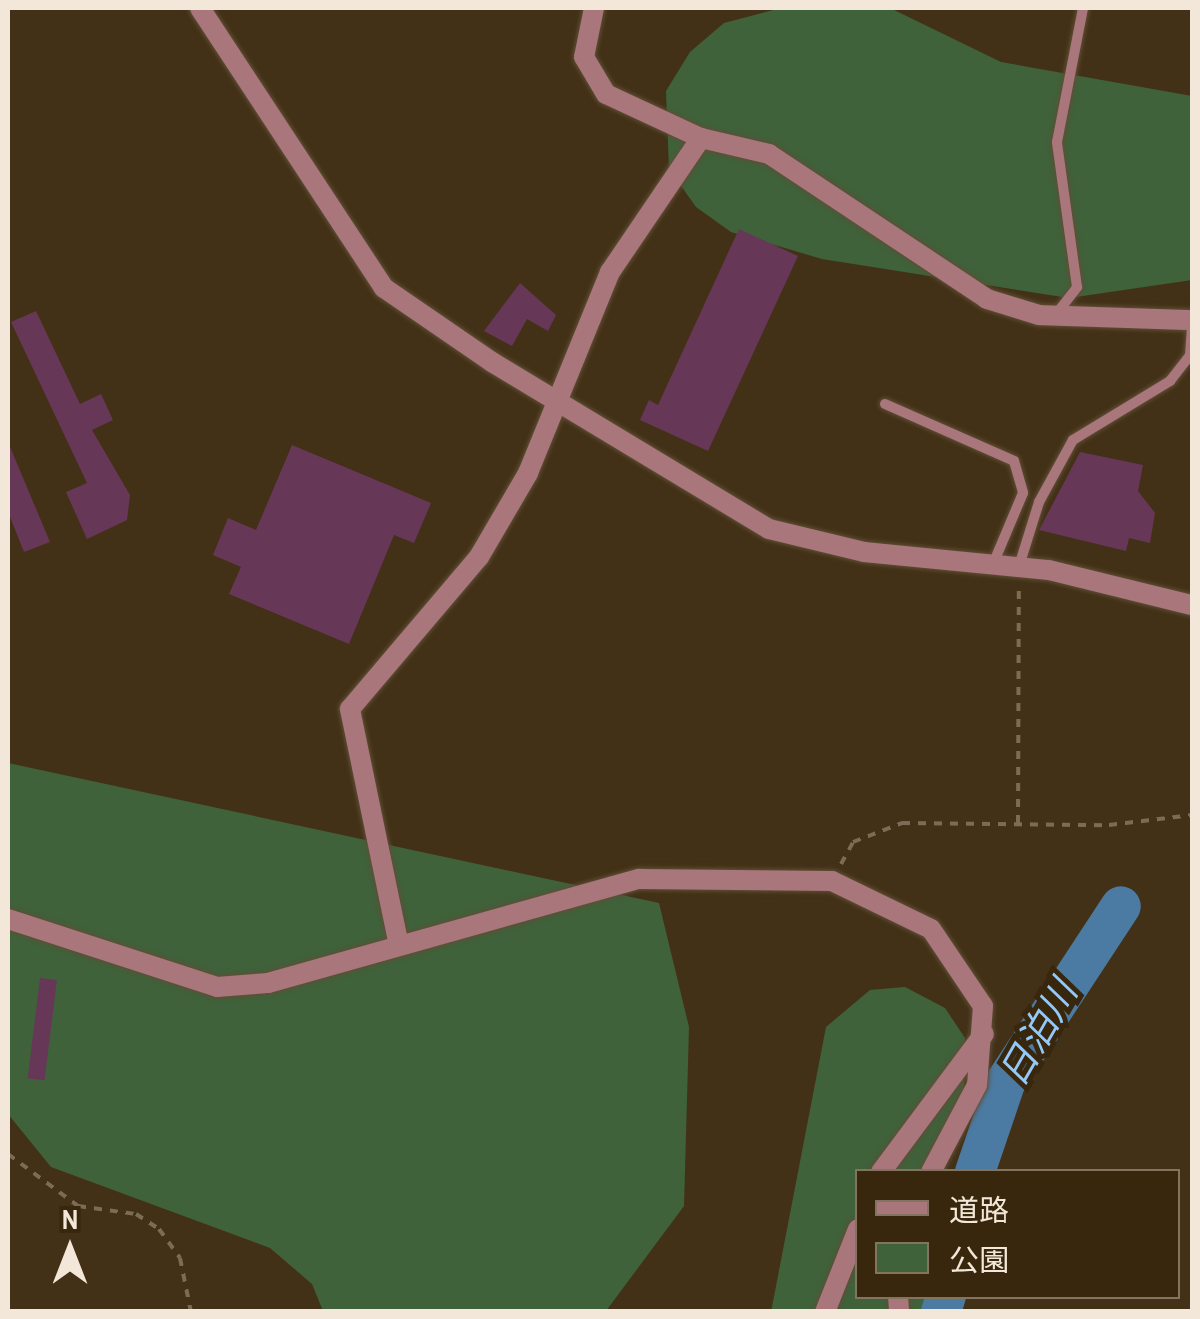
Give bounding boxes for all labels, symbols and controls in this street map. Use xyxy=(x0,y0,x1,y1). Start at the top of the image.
water label: 日泊川 xyxy=(990,972,1086,1094)
legend xyxy=(855,1169,1180,1299)
text: 道路 xyxy=(949,1190,1009,1230)
north arrow xyxy=(20,1199,120,1299)
text: N xyxy=(62,1200,78,1238)
text: 公園 xyxy=(949,1240,1009,1280)

